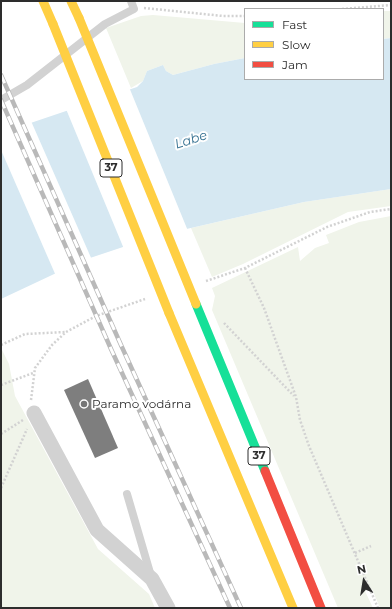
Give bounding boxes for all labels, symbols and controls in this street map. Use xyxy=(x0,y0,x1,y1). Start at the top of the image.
legend xyxy=(244,8,384,80)
text: Fast xyxy=(282,17,307,32)
text: Slow xyxy=(282,37,311,52)
text: Jam xyxy=(282,57,308,72)
water label: Labe xyxy=(173,127,209,153)
road number: 37 xyxy=(100,159,122,177)
place label: Paramo vodárna xyxy=(92,397,191,411)
marker: Paramo vodárna xyxy=(79,399,89,409)
road number: 37 xyxy=(248,447,270,465)
north arrow xyxy=(344,561,384,601)
text: N xyxy=(356,561,367,577)

